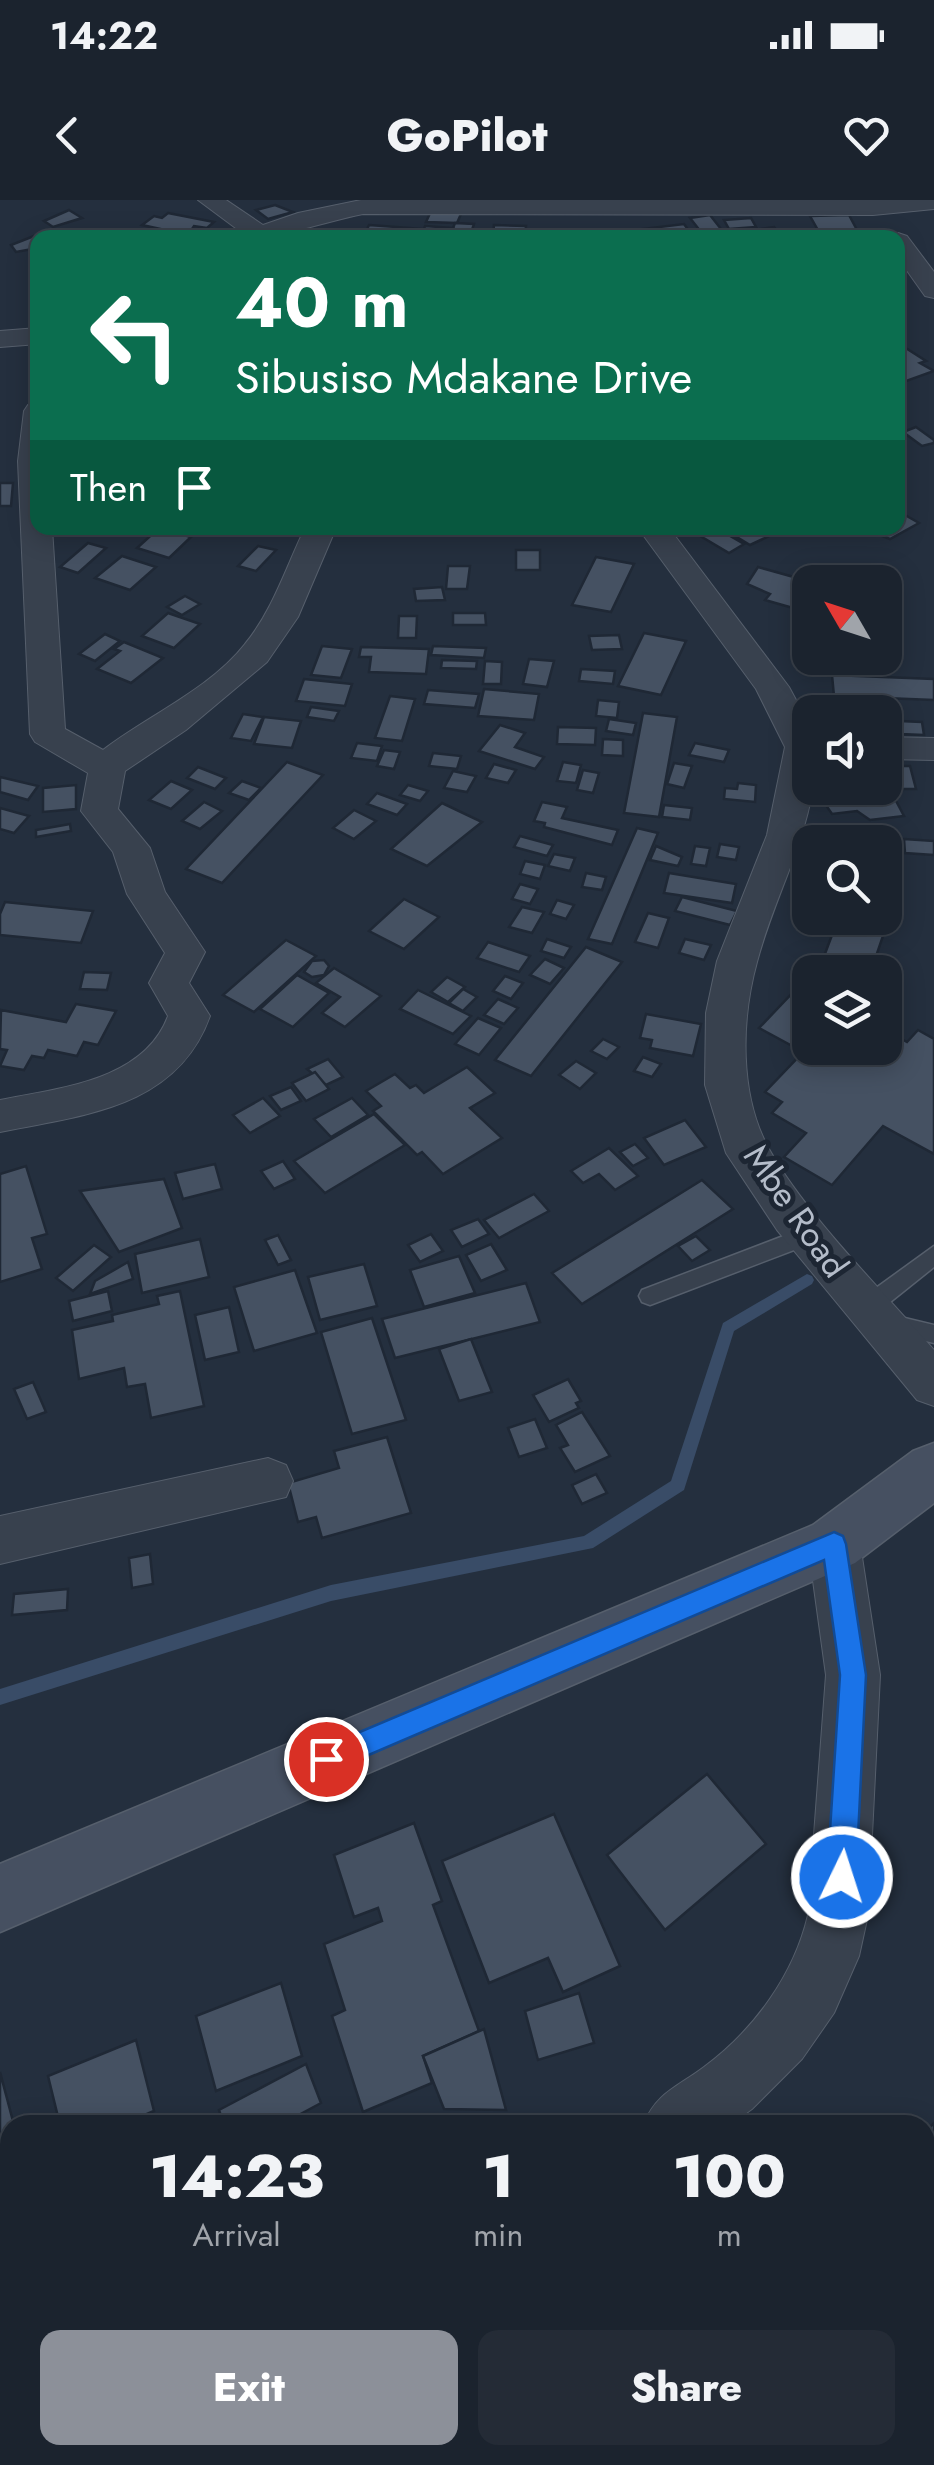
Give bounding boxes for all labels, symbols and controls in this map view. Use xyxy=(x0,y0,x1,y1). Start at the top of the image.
text: 14:22 xyxy=(50,8,158,63)
text: GoPilot xyxy=(386,103,548,168)
icon: back xyxy=(40,108,95,163)
icon: heart xyxy=(839,108,894,163)
text: 40 m xyxy=(235,252,409,353)
icon: left xyxy=(70,270,200,400)
text: Sibusiso Mdakane Drive xyxy=(235,345,692,410)
text: Then xyxy=(70,460,147,515)
icon: arrive xyxy=(167,460,222,515)
north arrow xyxy=(792,565,902,675)
map controls xyxy=(792,565,902,1065)
button: sound xyxy=(792,695,902,805)
button: search xyxy=(792,825,902,935)
button: layers xyxy=(792,955,902,1065)
street label: Mbe Road xyxy=(732,1134,860,1288)
pin xyxy=(284,1717,369,1802)
icon: arrive xyxy=(299,1732,354,1787)
position arrow xyxy=(790,1825,894,1929)
text: 14:23 xyxy=(149,2133,324,2220)
text: 1 xyxy=(482,2133,514,2220)
text: 100 xyxy=(672,2133,786,2220)
text: Arrival xyxy=(192,2212,281,2258)
text: min xyxy=(473,2212,523,2258)
text: m xyxy=(717,2212,742,2258)
button: Exit xyxy=(40,2330,458,2445)
button: Share xyxy=(478,2330,895,2445)

